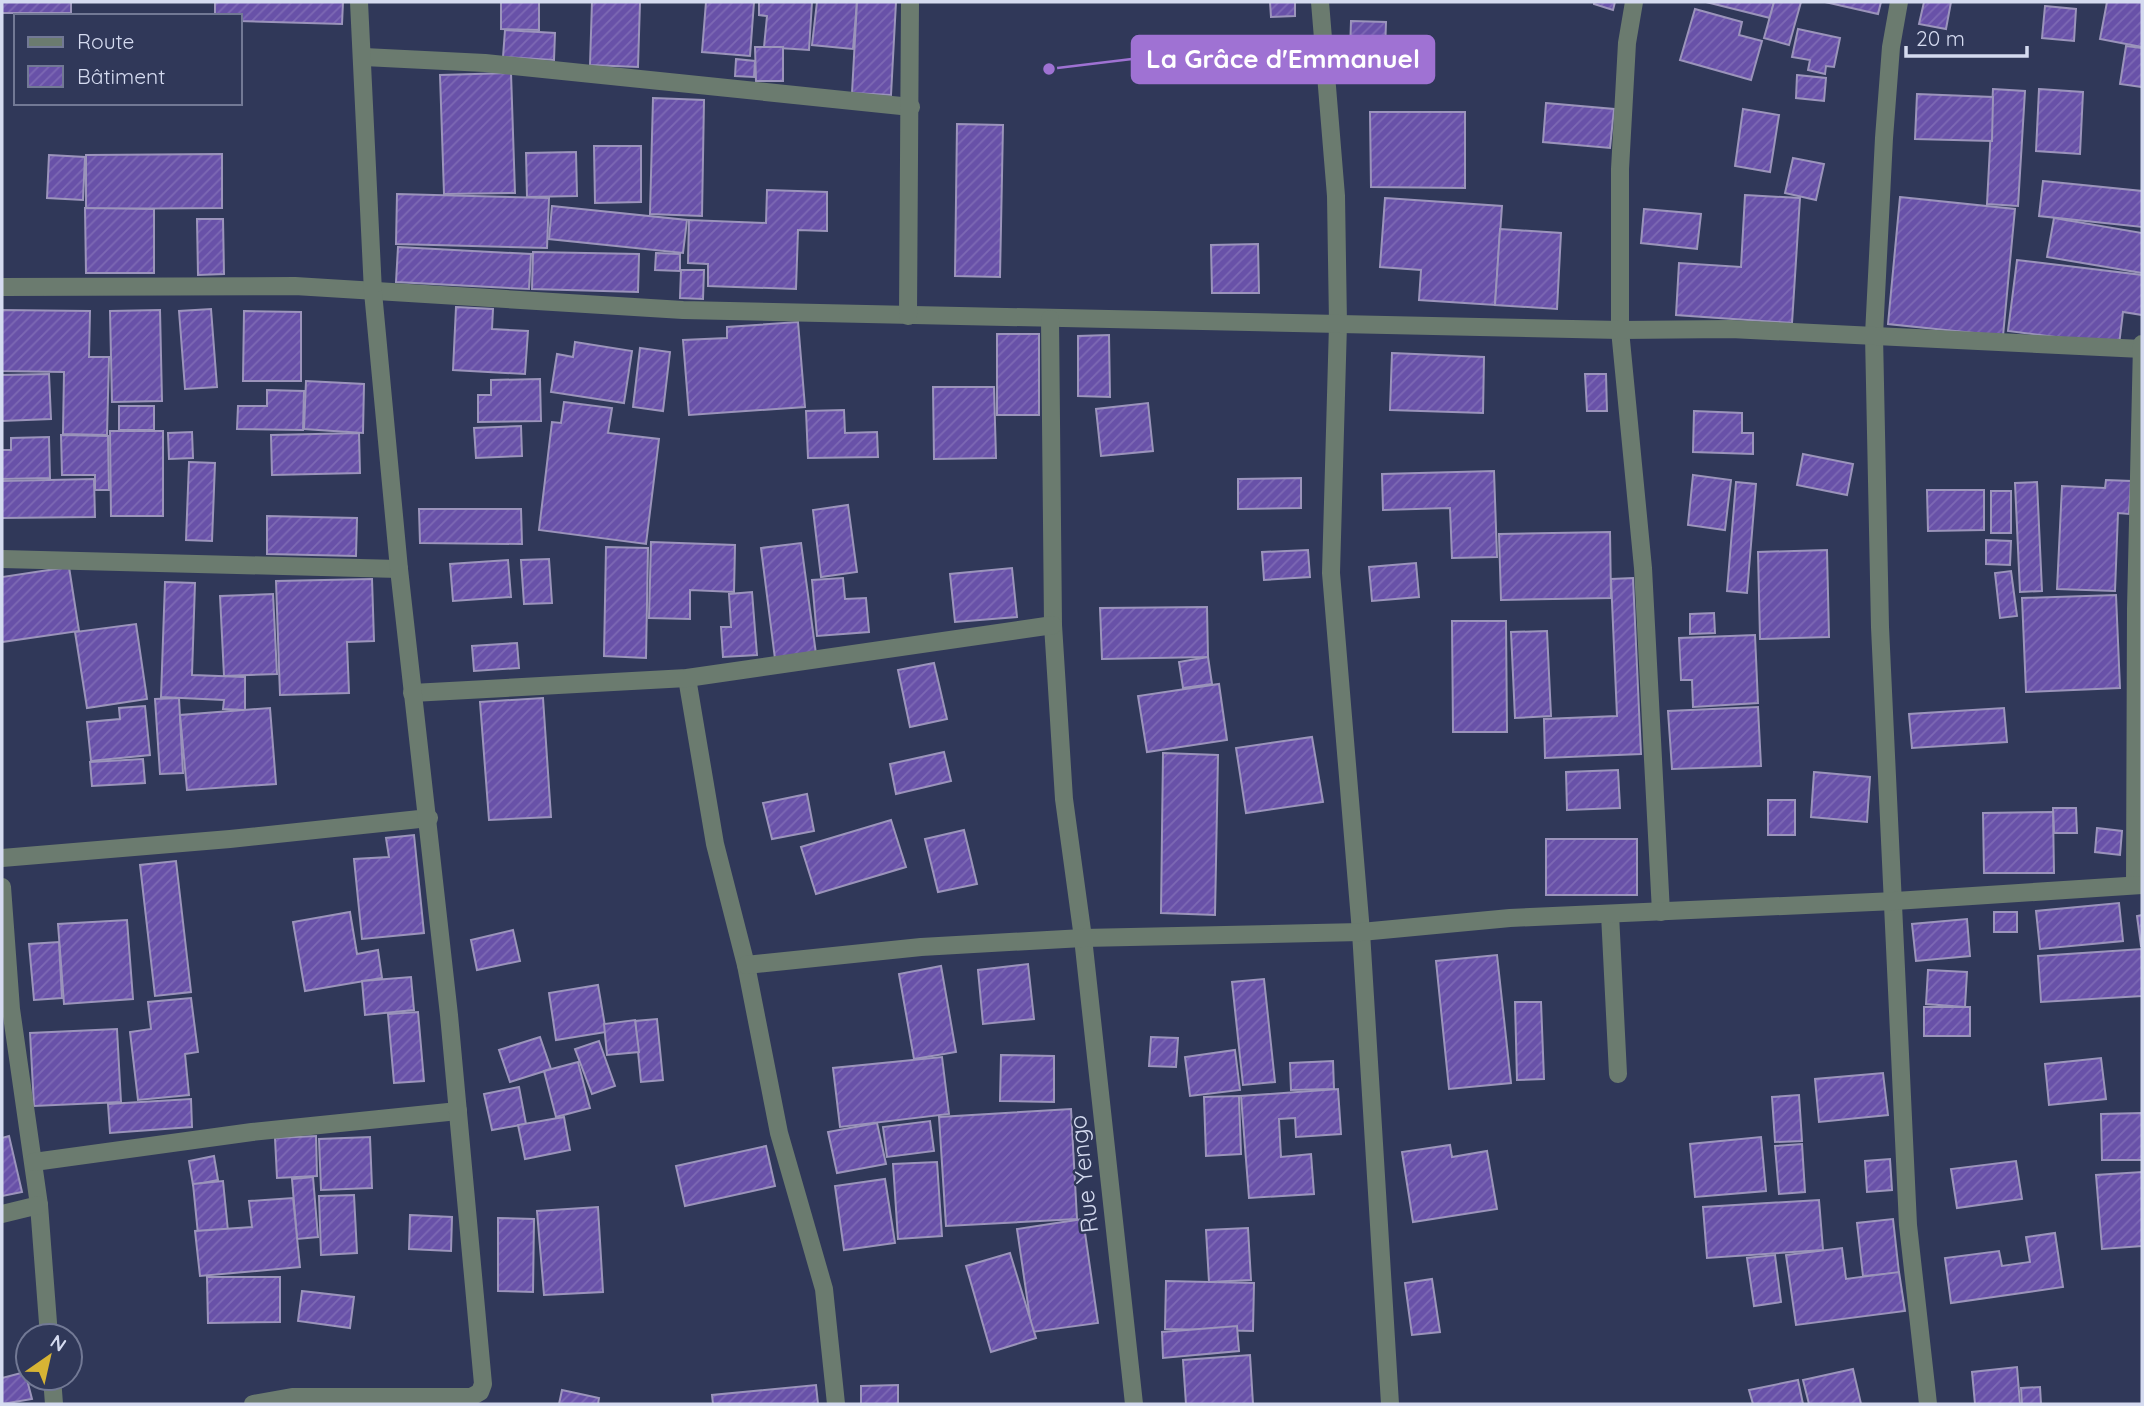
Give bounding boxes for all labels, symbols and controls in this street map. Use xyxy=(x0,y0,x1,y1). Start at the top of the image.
legend xyxy=(14,14,242,105)
scale bar xyxy=(1906,14,2027,58)
text: 20 m xyxy=(1916,25,1965,51)
text: Route xyxy=(77,28,134,54)
callout: La Grâce d'Emmanuel xyxy=(1132,36,1434,83)
text: La Grâce d'Emmanuel xyxy=(1146,42,1420,75)
text: Bâtiment xyxy=(77,63,165,89)
street label: Rue Yengo xyxy=(1062,1114,1104,1235)
north arrow xyxy=(14,1322,84,1392)
text: N xyxy=(46,1329,71,1357)

